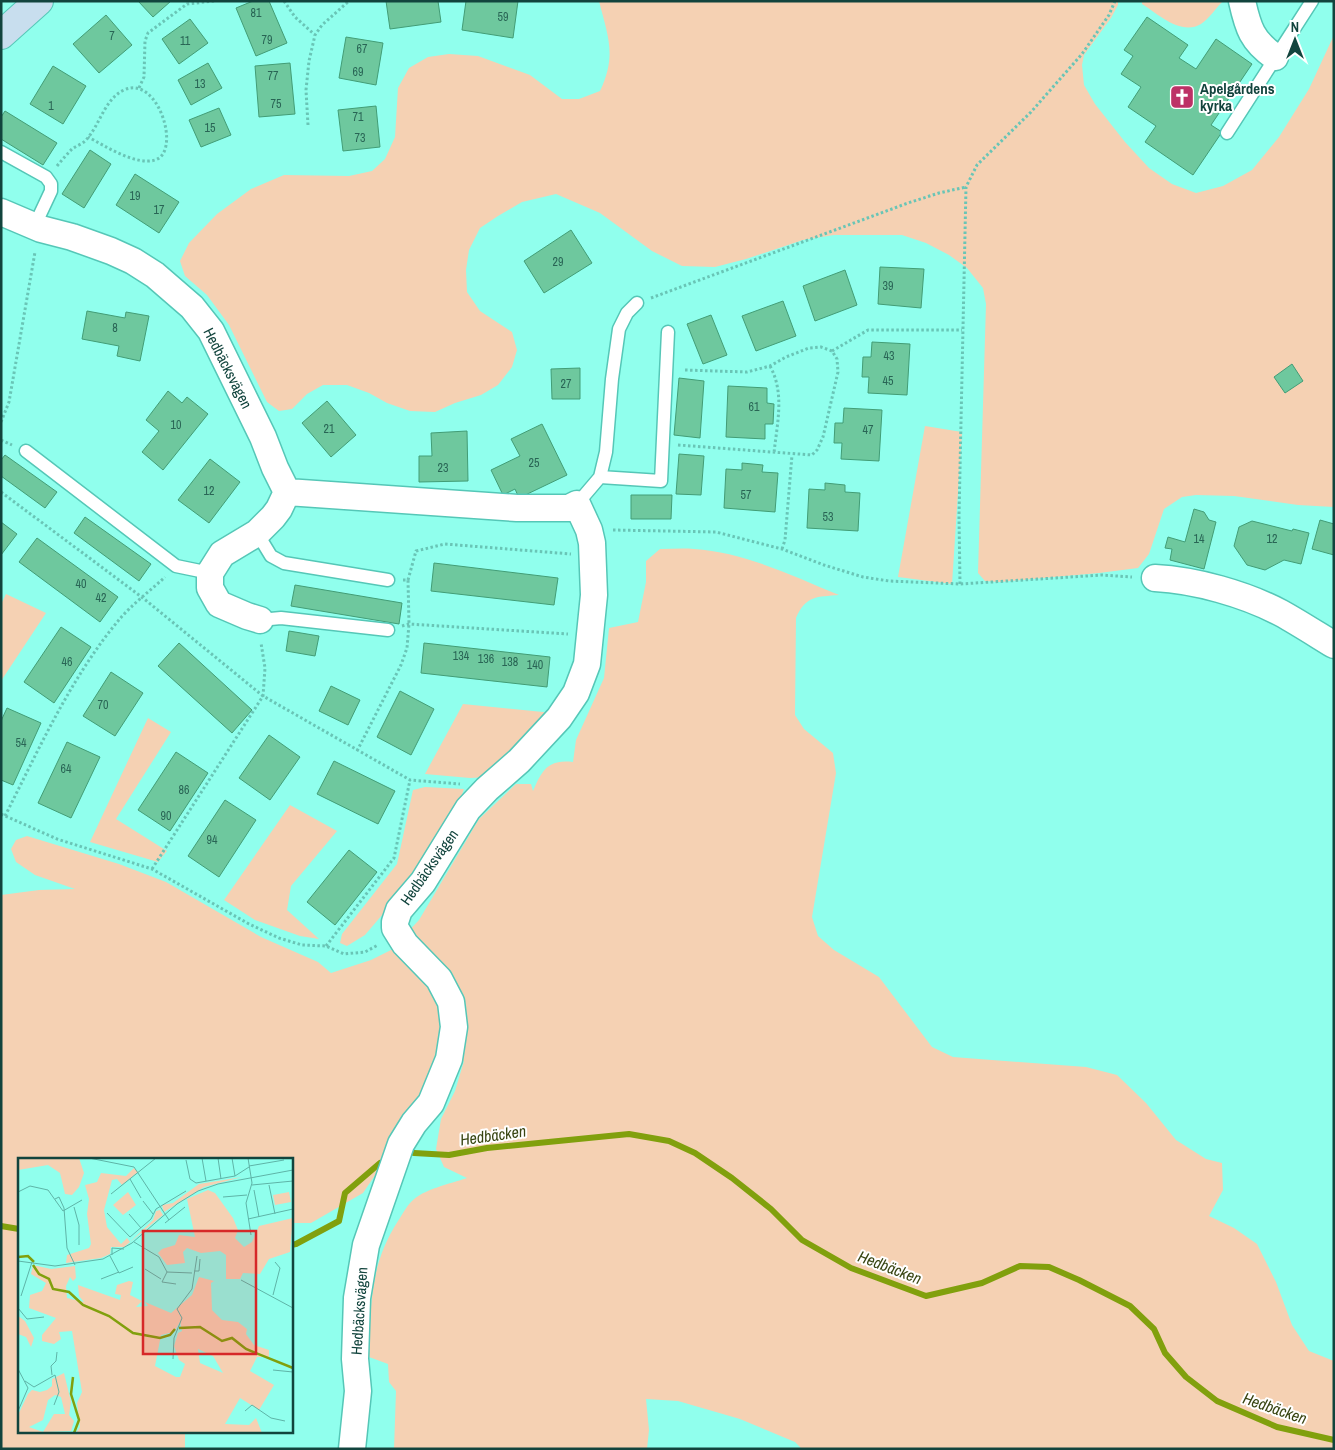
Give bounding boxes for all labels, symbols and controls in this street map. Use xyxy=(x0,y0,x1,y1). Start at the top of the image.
house number: 81 xyxy=(251,5,262,21)
house number: 59 xyxy=(498,9,508,25)
north arrow xyxy=(1270,15,1320,65)
text: N xyxy=(1291,18,1299,36)
house number: 7 xyxy=(109,28,115,44)
house number: 79 xyxy=(262,32,272,48)
house number: 11 xyxy=(180,33,191,49)
house number: 67 xyxy=(357,41,368,57)
house number: 69 xyxy=(353,64,363,80)
house number: 77 xyxy=(268,68,279,84)
house number: 13 xyxy=(195,76,205,92)
place label: Apelgårdens kyrka xyxy=(1200,78,1275,116)
church icon: Apelgårdens kyrka xyxy=(1169,84,1195,110)
house number: 75 xyxy=(271,96,282,112)
house number: 1 xyxy=(48,98,54,114)
house number: 71 xyxy=(353,109,364,125)
house number: 15 xyxy=(205,120,216,136)
house number: 73 xyxy=(355,130,365,146)
house number: 19 xyxy=(130,188,140,204)
house number: 17 xyxy=(154,202,165,218)
house number: 29 xyxy=(553,254,563,270)
house number: 39 xyxy=(883,278,893,294)
house number: 8 xyxy=(112,320,118,336)
street label: Hedbäcksvägen xyxy=(199,324,257,412)
house number: 43 xyxy=(884,348,894,364)
house number: 45 xyxy=(883,373,894,389)
house number: 27 xyxy=(561,376,572,392)
house number: 61 xyxy=(749,399,760,415)
house number: 10 xyxy=(171,417,181,433)
house number: 21 xyxy=(324,421,335,437)
house number: 47 xyxy=(863,422,874,438)
house number: 25 xyxy=(529,455,540,471)
house number: 23 xyxy=(438,460,448,476)
house number: 12 xyxy=(204,483,214,499)
house number: 57 xyxy=(741,487,752,503)
house number: 53 xyxy=(823,509,833,525)
house number: 14 xyxy=(1194,531,1205,547)
house number: 12 xyxy=(1267,531,1277,547)
house number: 40 xyxy=(76,576,86,592)
house number: 42 xyxy=(96,590,106,606)
house number: 134 xyxy=(453,648,470,664)
house number: 136 xyxy=(478,651,494,667)
house number: 46 xyxy=(62,654,72,670)
house number: 138 xyxy=(502,654,518,670)
house number: 140 xyxy=(527,657,543,673)
house number: 70 xyxy=(98,697,108,713)
house number: 54 xyxy=(16,735,27,751)
house number: 64 xyxy=(61,761,72,777)
house number: 86 xyxy=(179,782,189,798)
house number: 90 xyxy=(161,808,171,824)
street label: Hedbäcksvägen xyxy=(395,825,463,909)
house number: 94 xyxy=(207,832,218,848)
water label: Hedbäcken xyxy=(459,1119,527,1151)
inset map xyxy=(18,1158,292,1432)
water label: Hedbäcken xyxy=(855,1245,925,1289)
street label: Hedbäcksvägen xyxy=(345,1266,373,1356)
water label: Hedbäcken xyxy=(1240,1387,1310,1429)

